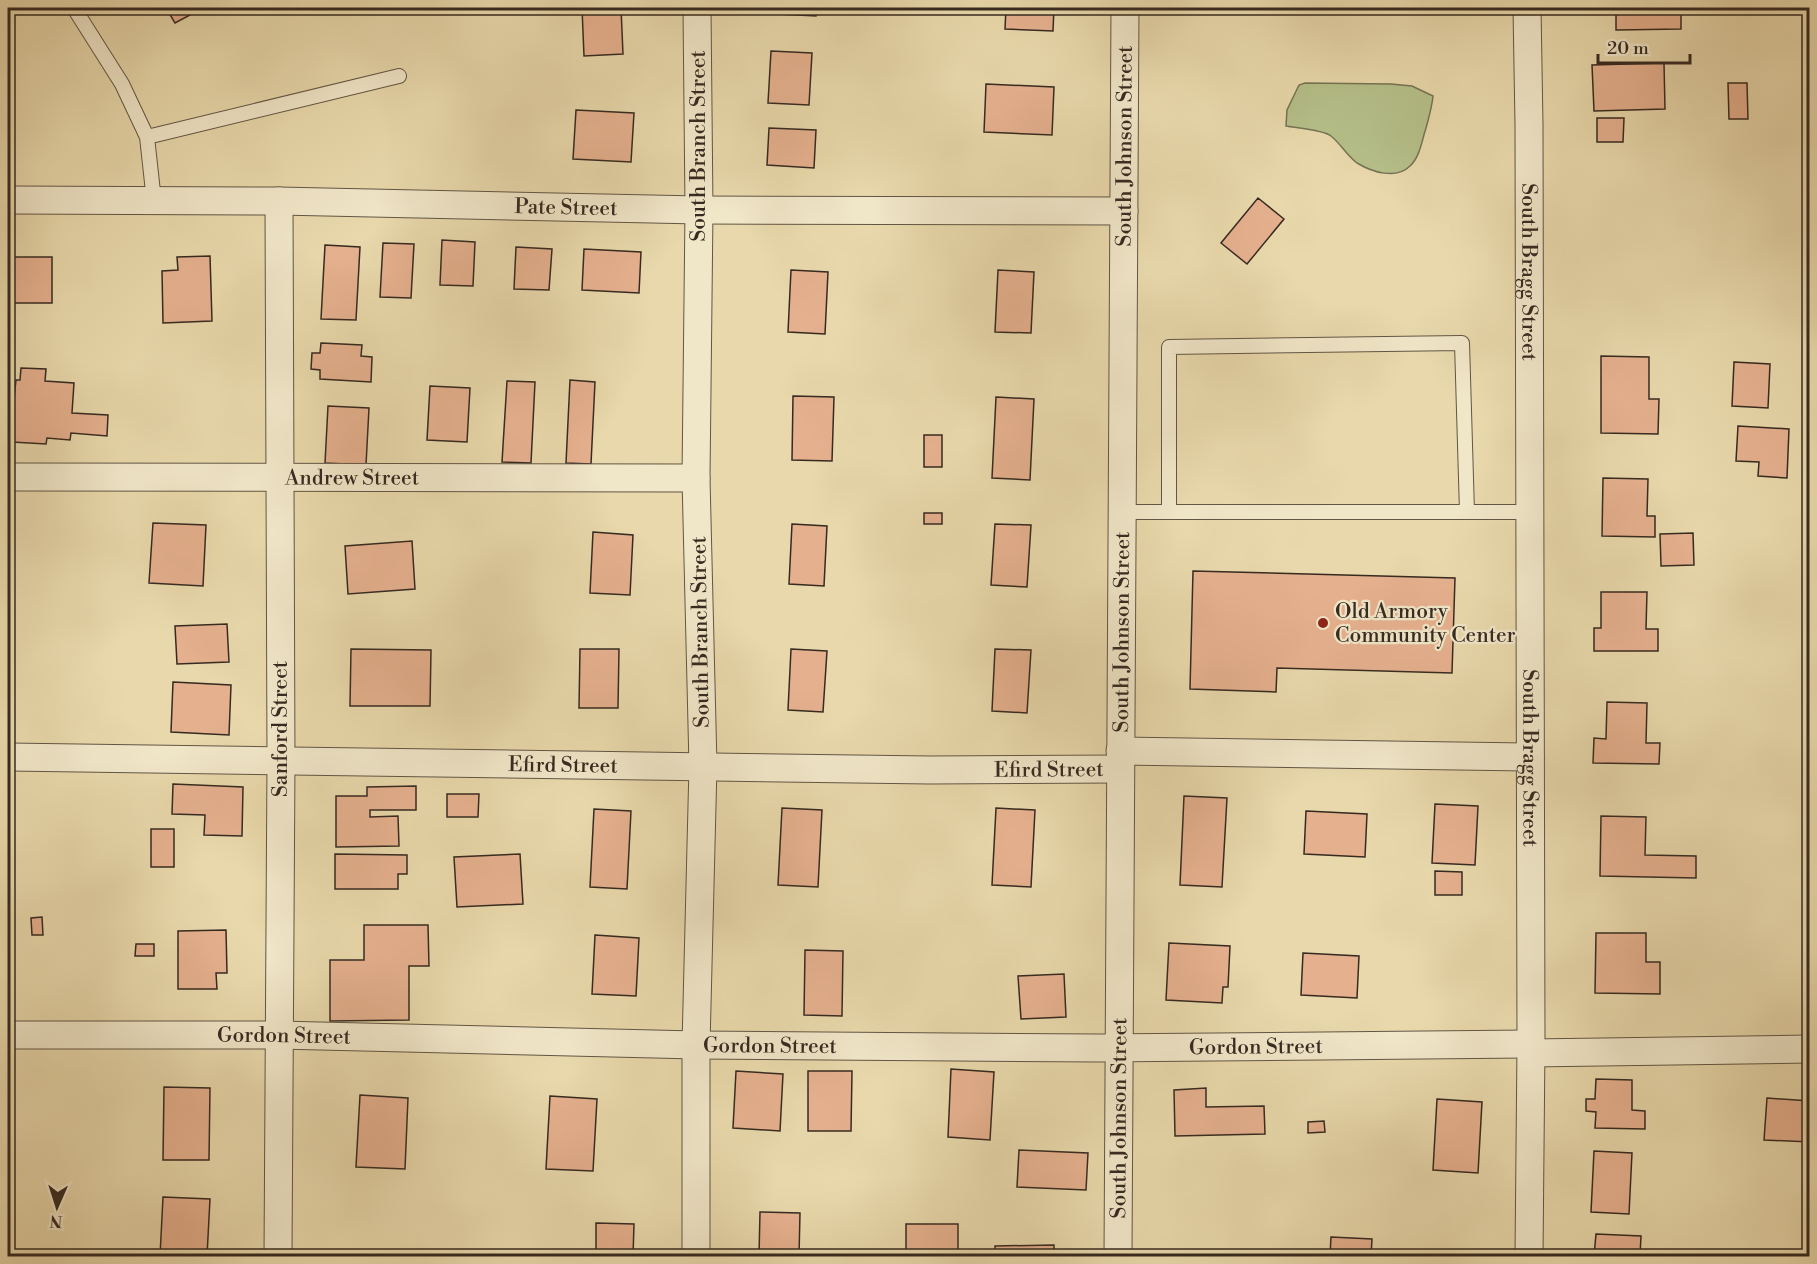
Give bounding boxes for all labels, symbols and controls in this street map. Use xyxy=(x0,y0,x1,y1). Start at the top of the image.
scale bar xyxy=(1598,27,1690,65)
text: 20 m xyxy=(1607,37,1649,60)
street label: South Johnson Street xyxy=(1112,45,1139,247)
street label: South Branch Street xyxy=(686,50,712,242)
street label: South Bragg Street xyxy=(1515,183,1542,362)
street label: Pate Street xyxy=(514,194,618,222)
street label: Andrew Street xyxy=(284,465,420,492)
street label: South Johnson Street xyxy=(1109,531,1136,733)
street label: South Branch Street xyxy=(686,535,716,728)
place label: Old Armory Community Center xyxy=(1335,599,1516,649)
marker: Old Armory Community Center xyxy=(1316,616,1330,630)
street label: Sanford Street xyxy=(268,660,294,797)
street label: South Bragg Street xyxy=(1516,669,1543,848)
street label: Efird Street xyxy=(508,752,618,780)
street label: Efird Street xyxy=(994,757,1104,784)
street label: South Johnson Street xyxy=(1106,1017,1133,1219)
street label: Gordon Street xyxy=(217,1023,352,1051)
street label: Gordon Street xyxy=(703,1033,837,1060)
street label: Gordon Street xyxy=(1189,1034,1323,1061)
north arrow xyxy=(27,1177,87,1237)
text: N xyxy=(49,1211,63,1231)

